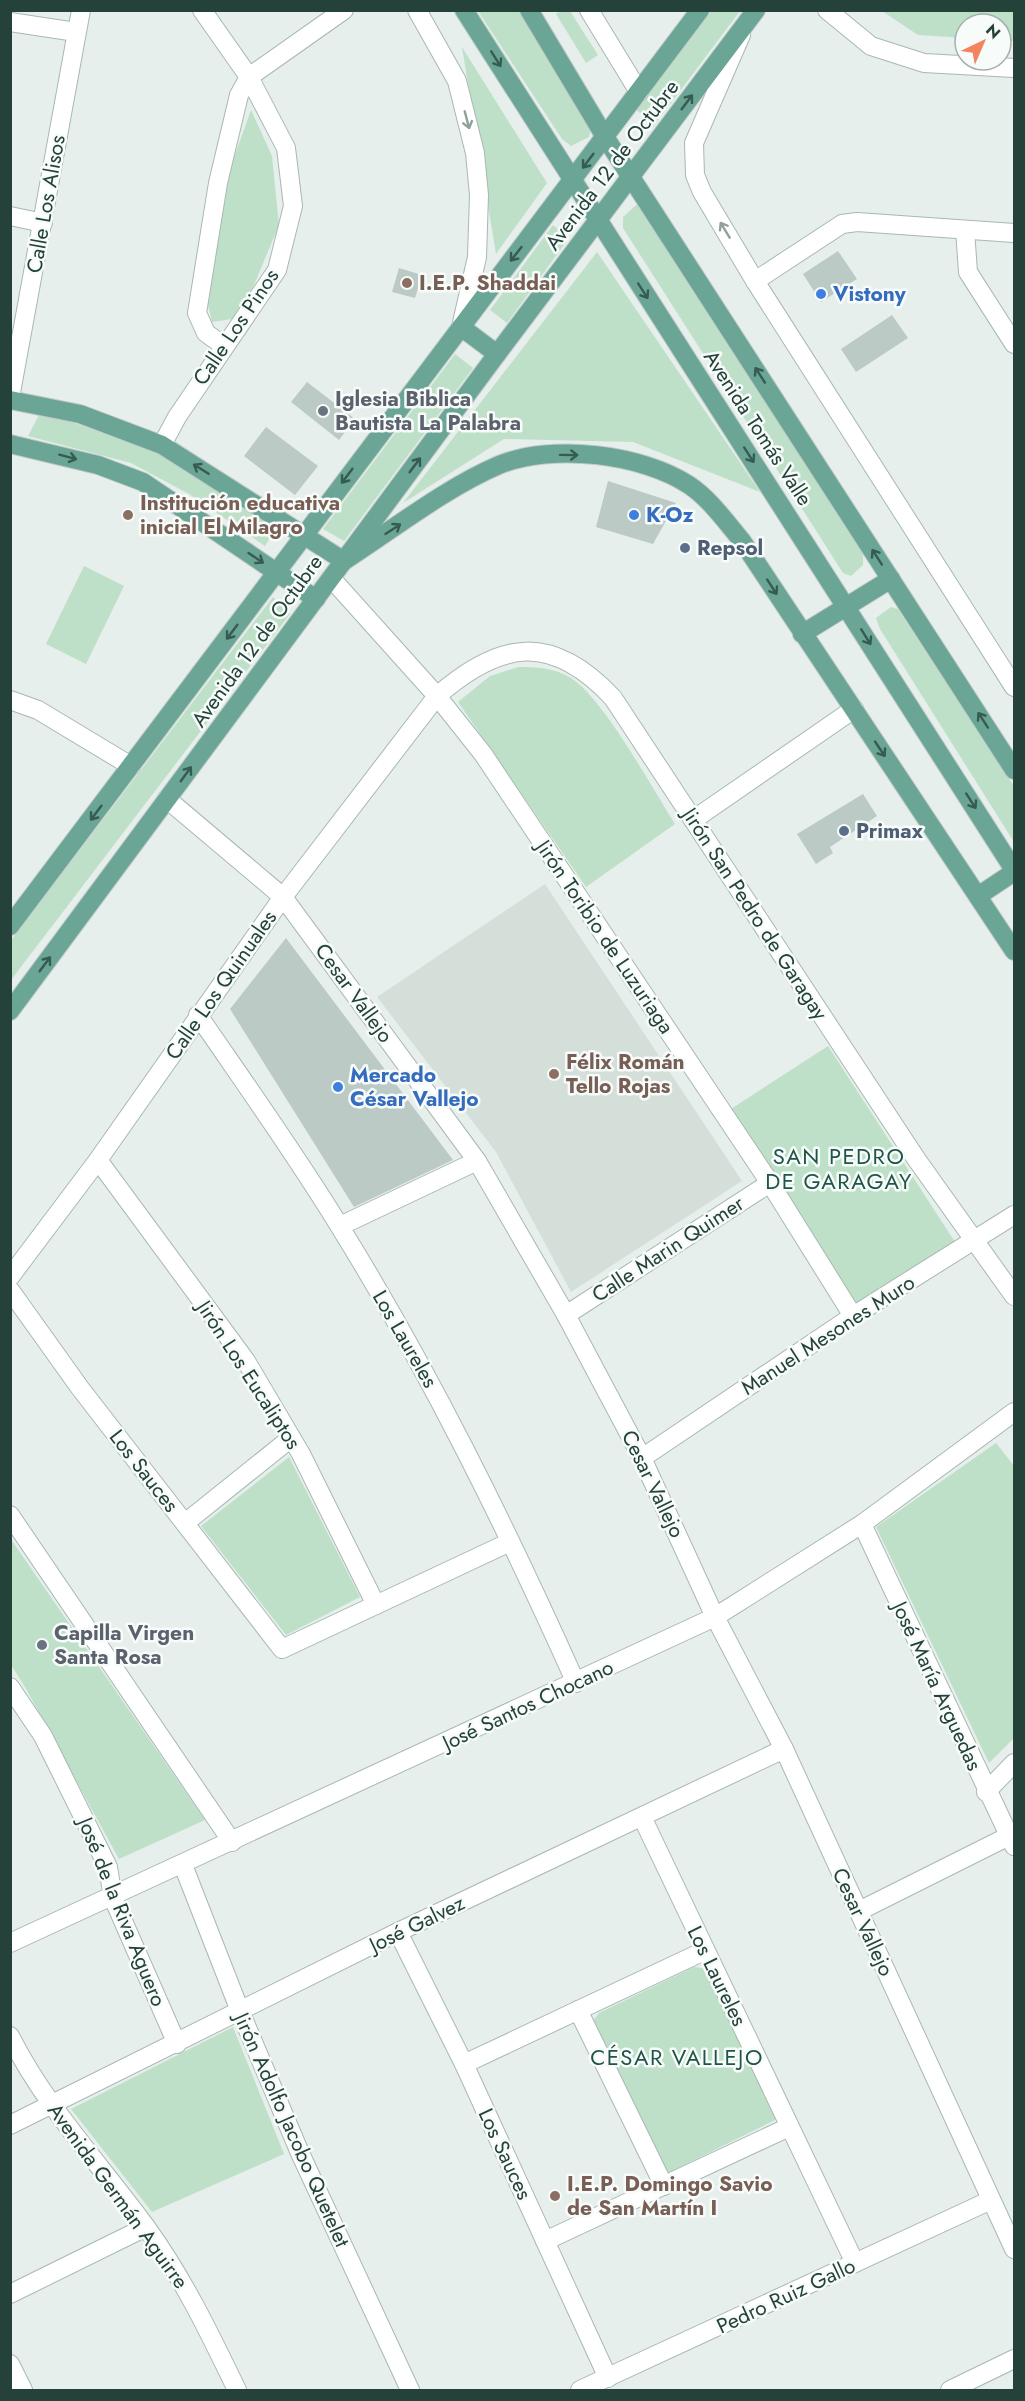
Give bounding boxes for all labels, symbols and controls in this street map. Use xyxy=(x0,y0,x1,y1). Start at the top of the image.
north arrow xyxy=(953,12,1013,72)
text: N xyxy=(981,19,1006,44)
one-way arrow xyxy=(489,51,502,68)
street label: Avenida 12 de Octubre xyxy=(538,73,686,257)
one-way arrow xyxy=(681,94,694,110)
one-way arrow xyxy=(461,111,473,130)
street label: Calle Los Alisos xyxy=(19,133,73,275)
one-way arrow xyxy=(581,153,594,169)
one-way arrow xyxy=(719,222,731,239)
one-way arrow xyxy=(510,246,523,262)
street label: Calle Los Pinos xyxy=(186,263,286,391)
place label: I.E.P. Shaddai xyxy=(419,268,556,298)
marker: I.E.P. Shaddai xyxy=(400,276,414,290)
place label: Vistony xyxy=(832,279,907,309)
one-way arrow xyxy=(637,283,650,300)
marker: Vistony xyxy=(814,287,828,301)
street label: Avenida Tomás Valle xyxy=(696,344,820,512)
one-way arrow xyxy=(753,367,765,384)
place label: Iglesia Biblica Bautista La Palabra xyxy=(335,384,521,438)
marker: Iglesia Biblica Bautista La Palabra xyxy=(316,404,330,418)
one-way arrow xyxy=(742,447,755,464)
one-way arrow xyxy=(558,449,578,461)
one-way arrow xyxy=(58,451,77,463)
one-way arrow xyxy=(408,457,421,473)
one-way arrow xyxy=(193,463,210,475)
one-way arrow xyxy=(341,468,354,484)
place label: Institución educativa inicial El Milagro xyxy=(140,488,340,542)
place label: K-Oz xyxy=(646,500,694,530)
marker: Institución educativa inicial El Milagro xyxy=(121,508,135,522)
marker: K-Oz xyxy=(627,508,641,522)
one-way arrow xyxy=(384,523,401,535)
place label: Repsol xyxy=(697,533,763,563)
marker: Repsol xyxy=(678,541,692,555)
street label: Avenida 12 de Octubre xyxy=(184,548,330,733)
one-way arrow xyxy=(871,549,883,565)
one-way arrow xyxy=(248,552,264,564)
one-way arrow xyxy=(766,578,778,595)
one-way arrow xyxy=(226,623,238,639)
one-way arrow xyxy=(860,628,872,645)
one-way arrow xyxy=(976,712,989,729)
one-way arrow xyxy=(875,740,887,757)
one-way arrow xyxy=(180,766,193,782)
one-way arrow xyxy=(964,793,977,810)
street label: Jirón San Pedro de Garagay xyxy=(673,800,835,1027)
one-way arrow xyxy=(89,804,102,820)
place label: Primax xyxy=(856,816,924,846)
marker: Primax xyxy=(837,824,851,838)
street label: Jirón Toribio de Luzuriaga xyxy=(527,832,681,1040)
street label: Calle Los Quinuales xyxy=(158,904,284,1066)
street label: Cesar Vallejo xyxy=(308,937,400,1049)
one-way arrow xyxy=(39,957,52,973)
place label: Félix Román Tello Rojas xyxy=(566,1047,685,1101)
place label: Mercado César Vallejo xyxy=(350,1060,479,1114)
marker: Félix Román Tello Rojas xyxy=(547,1067,561,1081)
marker: Mercado César Vallejo xyxy=(331,1080,345,1094)
district label: SAN PEDRO DE GARAGAY xyxy=(765,1140,913,1197)
street label: Calle Marin Quimer xyxy=(586,1188,751,1309)
street label: Manuel Mesones Muro xyxy=(735,1267,921,1403)
street label: Los Laureles xyxy=(365,1285,445,1393)
street label: Jirón Los Eucaliptos xyxy=(188,1292,308,1455)
street label: Los Sauces xyxy=(102,1423,186,1519)
street label: Cesar Vallejo xyxy=(614,1425,692,1543)
street label: José María Arguedas xyxy=(883,1594,989,1775)
place label: Capilla Virgen Santa Rosa xyxy=(54,1618,194,1672)
marker: Capilla Virgen Santa Rosa xyxy=(35,1638,49,1652)
street label: José Santos Chocano xyxy=(435,1652,618,1759)
street label: José de la Riva Aguero xyxy=(69,1810,174,2011)
street label: Cesar Vallejo xyxy=(825,1863,901,1981)
street label: José Galvez xyxy=(362,1888,470,1961)
street label: Los Laureles xyxy=(680,1921,754,2031)
street label: Jirón Adolfo Jacobo Quetelet xyxy=(226,2005,357,2252)
district label: CÉSAR VALLEJO xyxy=(590,2041,764,2073)
street label: Avenida Germán Aguirre xyxy=(40,2097,196,2295)
street label: Los Sauces xyxy=(471,2103,539,2205)
place label: I.E.P. Domingo Savio de San Martín I xyxy=(567,2169,773,2223)
marker: I.E.P. Domingo Savio de San Martín I xyxy=(548,2189,562,2203)
street label: Pedro Ruiz Gallo xyxy=(712,2251,860,2341)

